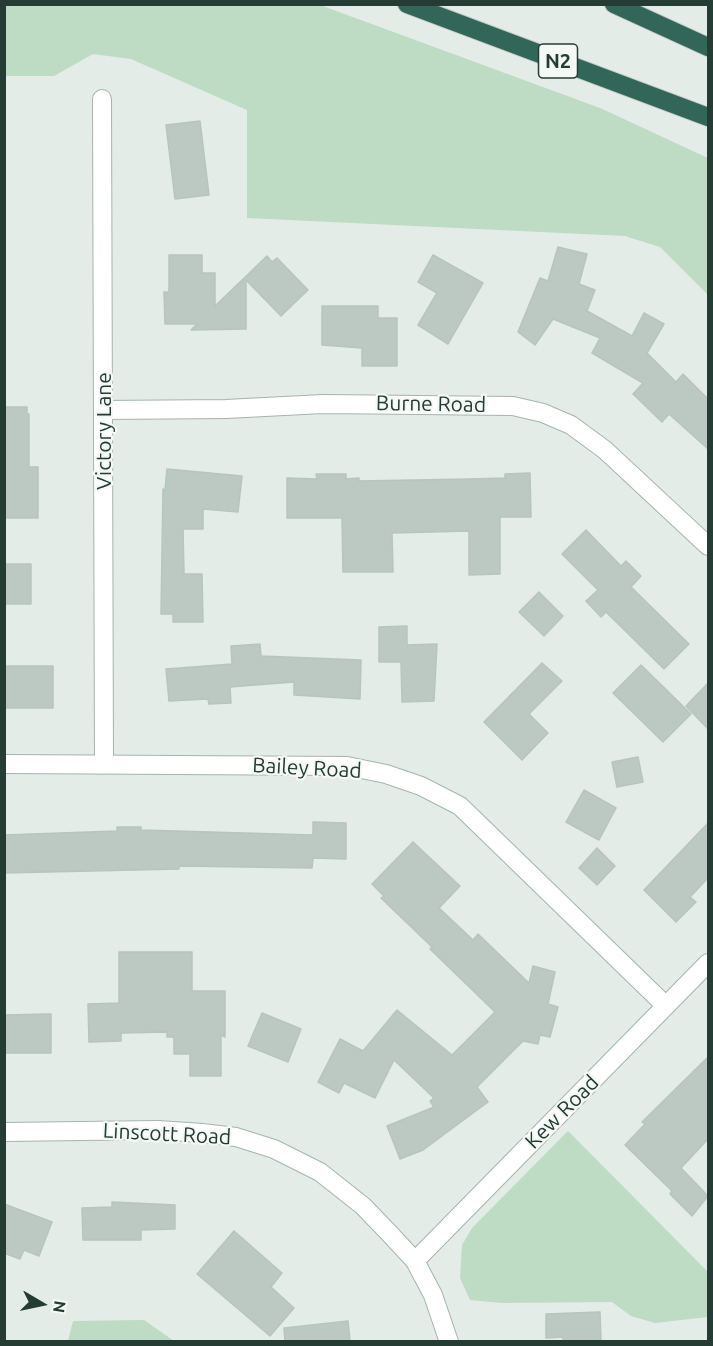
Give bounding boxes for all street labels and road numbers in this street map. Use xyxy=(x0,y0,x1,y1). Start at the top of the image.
road number: N2 xyxy=(538,44,578,78)
street label: Victory Lane xyxy=(91,372,117,490)
street label: Burne Road xyxy=(376,390,486,418)
street label: Bailey Road xyxy=(252,753,362,783)
street label: Kew Road xyxy=(520,1070,604,1154)
street label: Linscott Road xyxy=(102,1118,232,1150)

